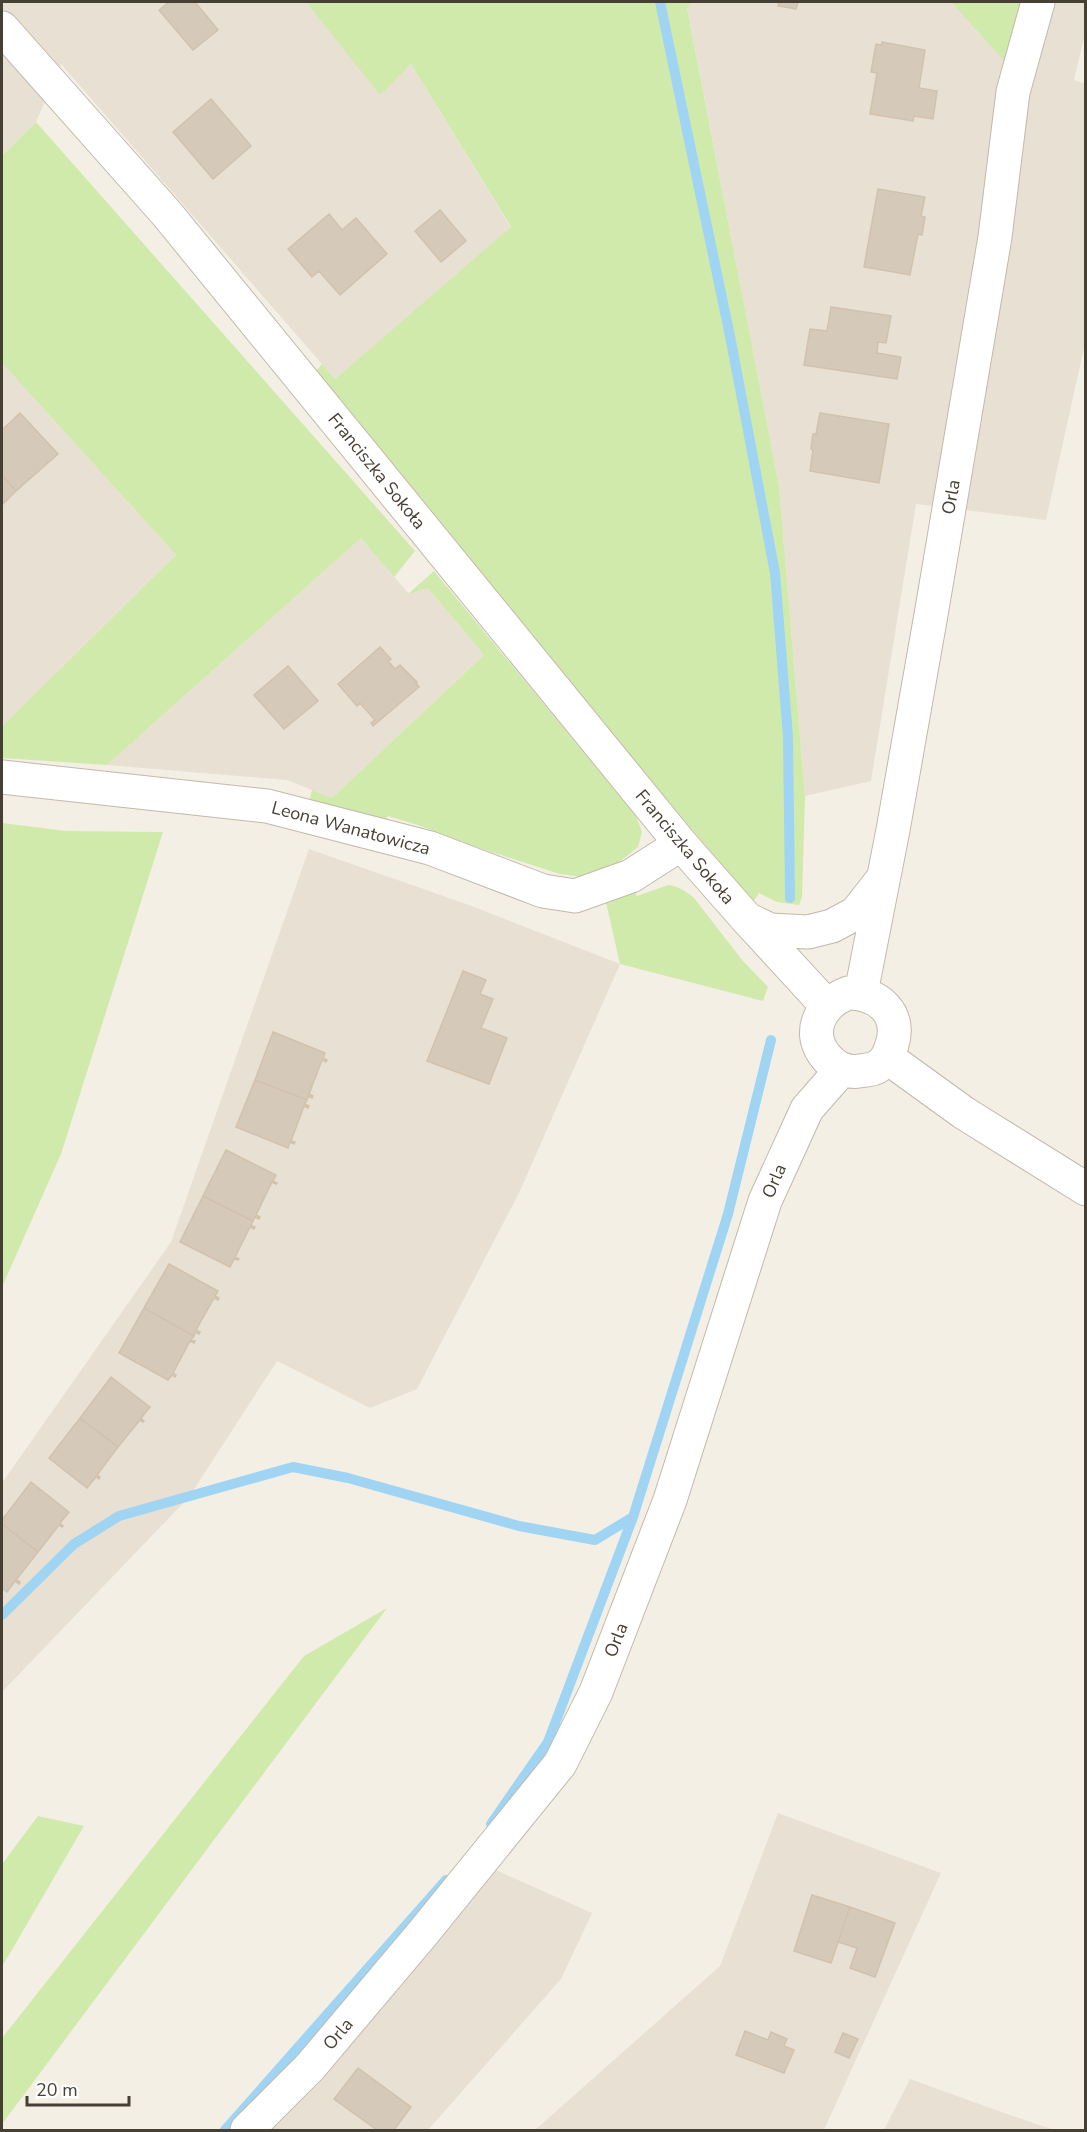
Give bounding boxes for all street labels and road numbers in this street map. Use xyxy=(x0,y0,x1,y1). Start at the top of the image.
street label: Franciszka Sokoła xyxy=(323,408,431,534)
street label: Orla xyxy=(936,478,966,516)
street label: Franciszka Sokoła xyxy=(630,785,740,909)
street label: Leona Wanatowicza xyxy=(269,795,433,861)
street label: Orla xyxy=(756,1160,792,1202)
street label: Orla xyxy=(599,1619,633,1661)
street label: Orla xyxy=(318,2013,358,2055)

